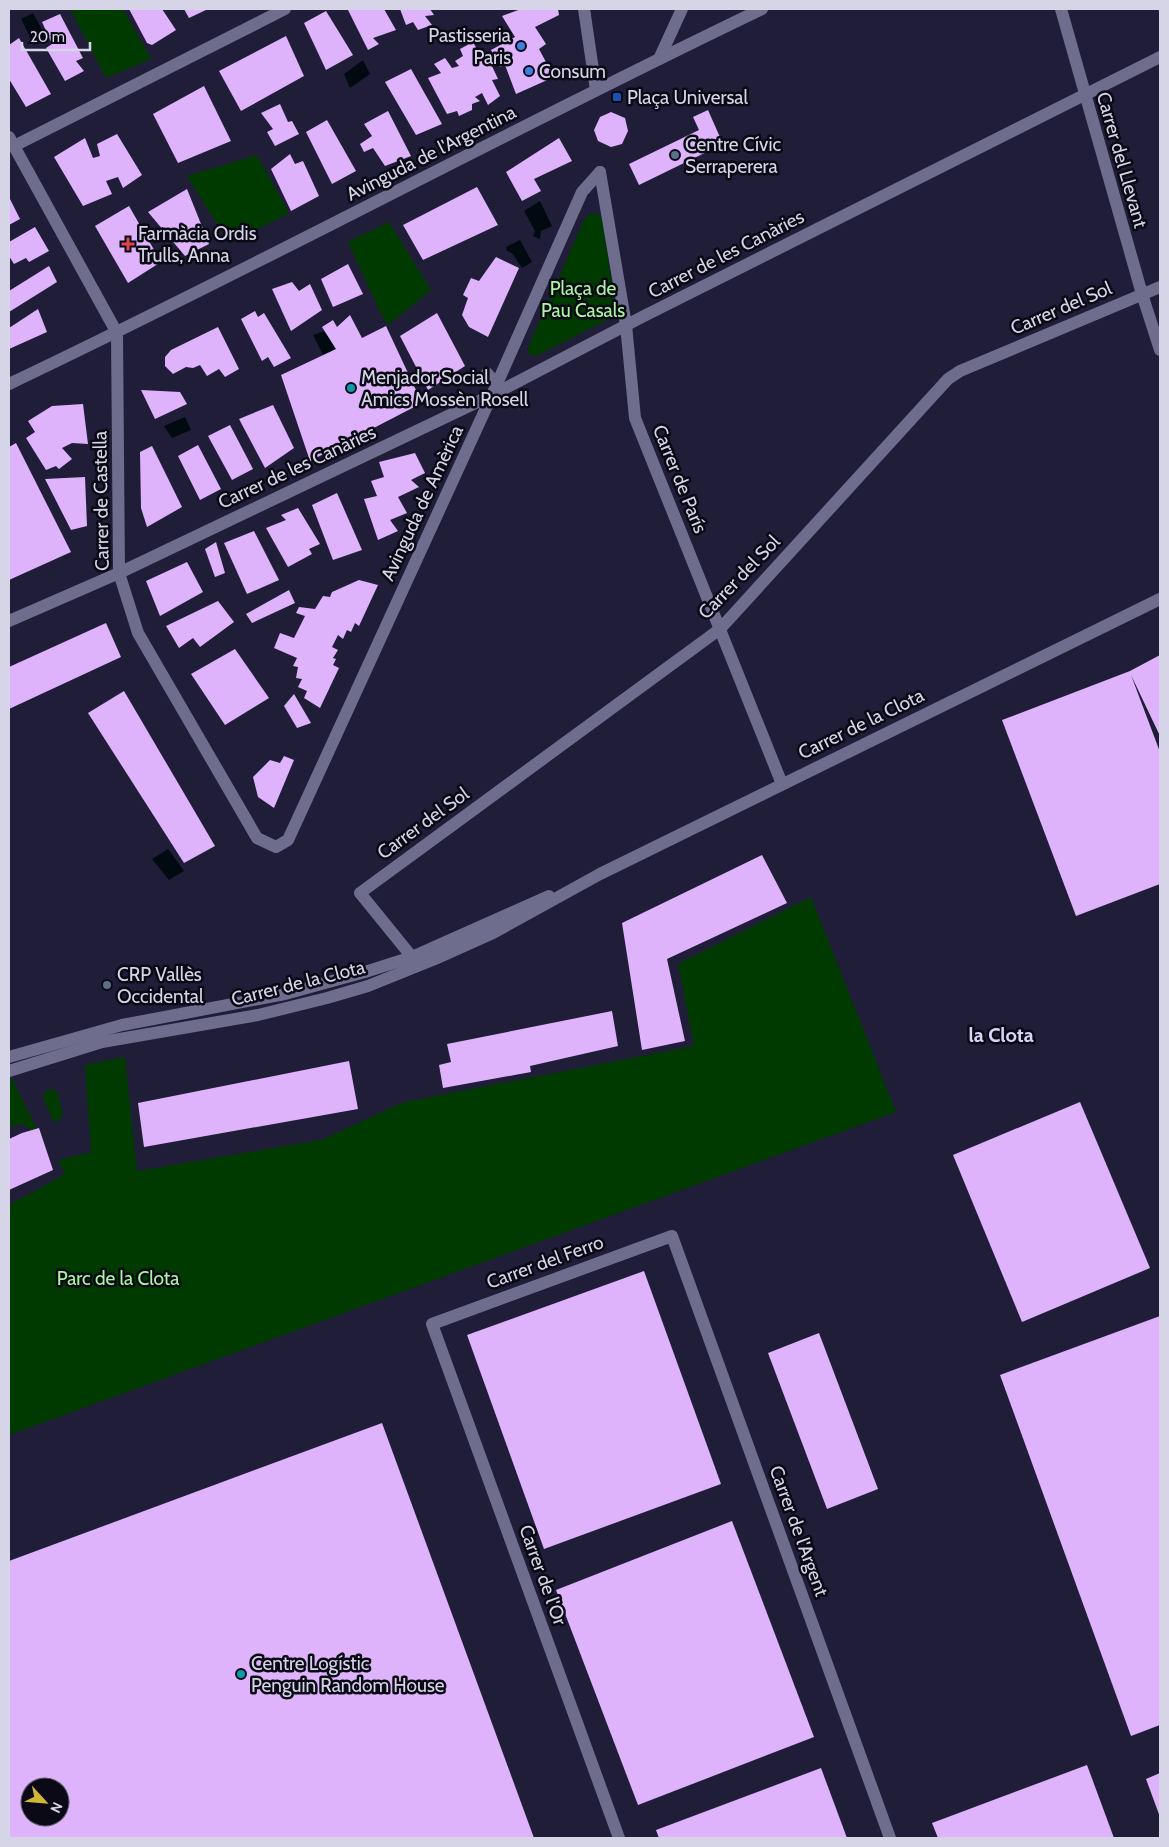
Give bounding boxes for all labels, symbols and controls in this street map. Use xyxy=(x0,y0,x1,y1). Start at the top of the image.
scale bar xyxy=(22,20,90,52)
place label: Pastisseria Paris xyxy=(428,24,511,69)
text: 20 m xyxy=(30,28,65,46)
marker: Pastisseria Paris xyxy=(515,40,527,52)
place label: Consum xyxy=(539,60,606,83)
marker: Consum xyxy=(523,65,535,77)
place label: Plaça Universal xyxy=(627,86,748,109)
street label: Carrer del Llevant xyxy=(1092,89,1153,231)
marker: Plaça Universal xyxy=(611,91,623,103)
street label: Avinguda de l'Argentina xyxy=(342,100,520,206)
place label: Centre Cívic Serraperera xyxy=(685,133,781,178)
marker: Centre Cívic Serraperera xyxy=(669,149,681,161)
street label: Carrer de les Canàries xyxy=(644,205,808,303)
place label: Farmàcia Ordis Trulls, Anna xyxy=(138,222,257,267)
marker: Farmàcia Ordis Trulls, Anna xyxy=(122,238,134,250)
street label: Carrer del Sol xyxy=(1007,276,1116,340)
park label: Plaça de Pau Casals xyxy=(541,277,625,322)
place label: Menjador Social Amics Mossèn Rosell xyxy=(361,366,529,411)
marker: Menjador Social Amics Mossèn Rosell xyxy=(345,382,357,394)
street label: Carrer de les Canàries xyxy=(214,420,380,514)
street label: Carrer de París xyxy=(648,421,712,537)
street label: Avinguda de Amèrica xyxy=(376,422,468,584)
street label: Carrer de Castella xyxy=(88,431,114,571)
street label: Carrer del Sol xyxy=(693,530,785,624)
street label: Carrer de la Clota xyxy=(794,684,928,764)
street label: Carrer del Sol xyxy=(373,782,474,864)
street label: Carrer de la Clota xyxy=(229,955,367,1011)
place label: CRP Vallès Occidental xyxy=(117,963,204,1008)
marker: CRP Vallès Occidental xyxy=(101,979,113,991)
district label: la Clota xyxy=(968,1023,1034,1047)
street label: Carrer del Ferro xyxy=(483,1230,607,1294)
park label: Parc de la Clota xyxy=(57,1267,179,1290)
street label: Carrer de l'Argent xyxy=(765,1462,834,1600)
street label: Carrer de l'Or xyxy=(514,1522,572,1628)
place label: Centre Logístic Penguin Random House xyxy=(251,1652,445,1697)
marker: Centre Logístic Penguin Random House xyxy=(235,1668,247,1680)
north arrow xyxy=(20,1777,70,1827)
text: N xyxy=(46,1799,67,1816)

